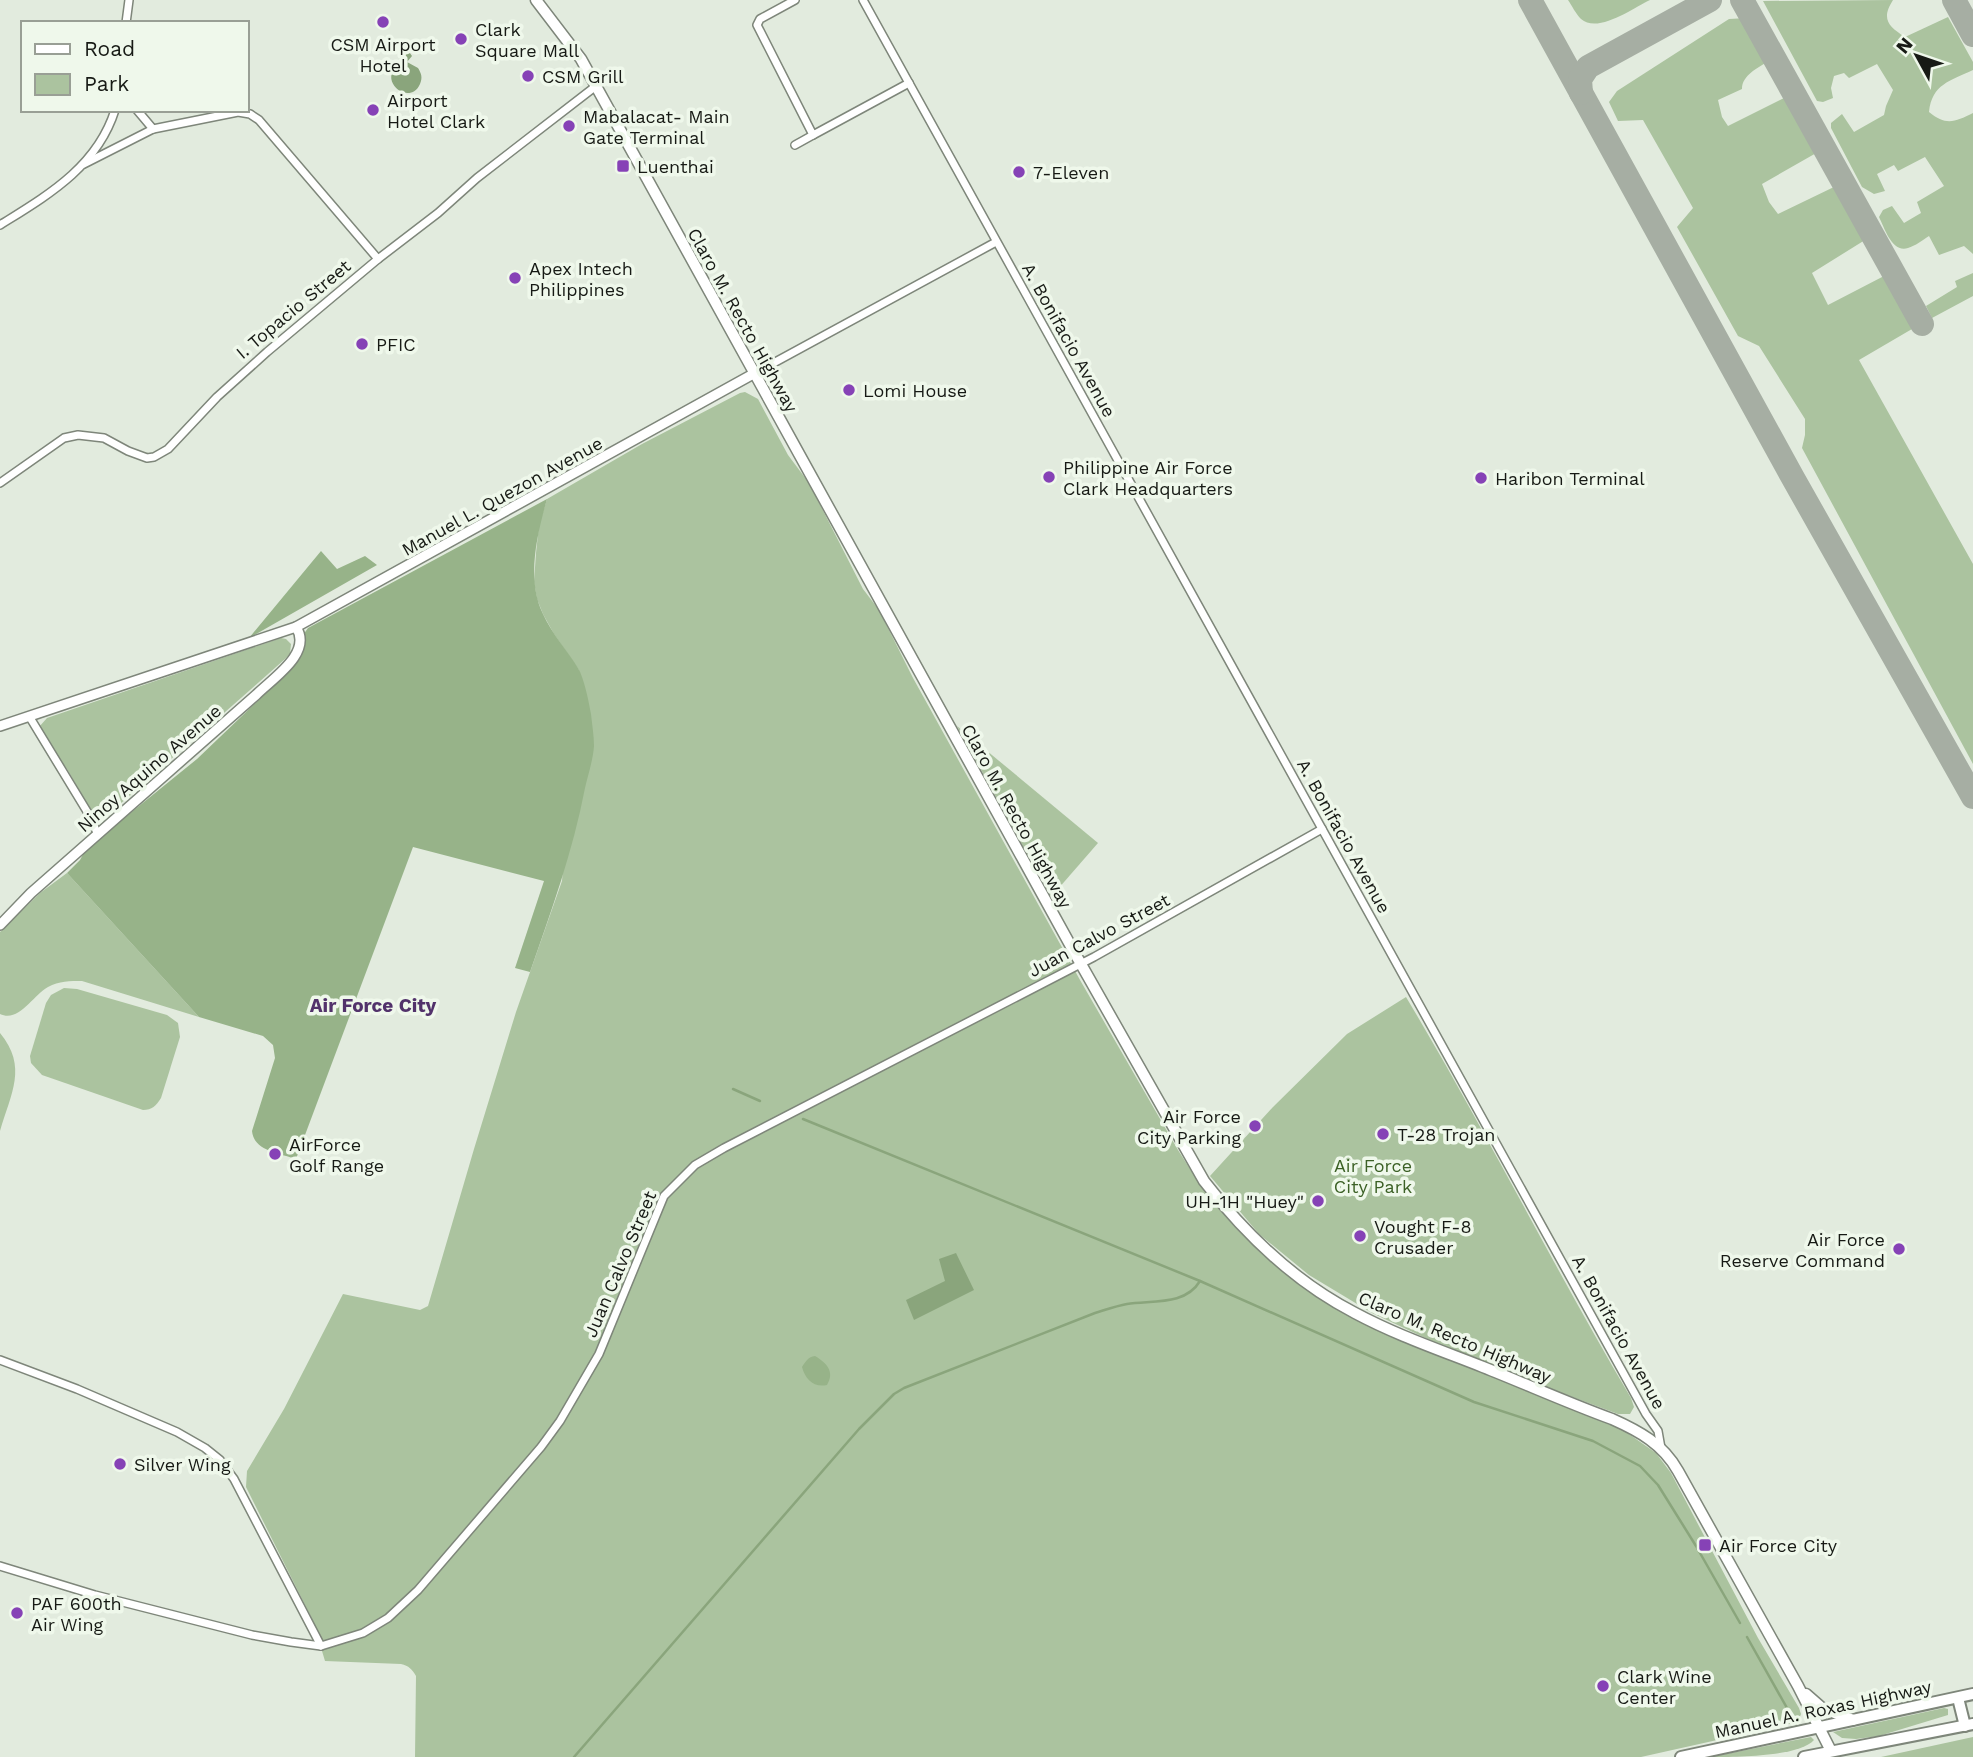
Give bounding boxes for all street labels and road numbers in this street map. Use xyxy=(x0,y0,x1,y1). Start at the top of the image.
street label: Claro M. Recto Highway xyxy=(684,224,803,416)
street label: I. Topacio Street xyxy=(232,255,355,363)
street label: A. Bonifacio Avenue xyxy=(1018,259,1120,421)
street label: Manuel L. Quezon Avenue xyxy=(398,432,606,560)
street label: Ninoy Aquino Avenue xyxy=(73,700,225,836)
street label: Claro M. Recto Highway xyxy=(958,720,1077,912)
street label: A. Bonifacio Avenue xyxy=(1293,755,1395,917)
street label: Juan Calvo Street xyxy=(1025,889,1174,981)
street label: Juan Calvo Street xyxy=(580,1187,660,1340)
street label: A. Bonifacio Avenue xyxy=(1568,1251,1670,1413)
street label: Claro M. Recto Highway xyxy=(1355,1287,1555,1387)
street label: Manuel A. Roxas Highway xyxy=(1713,1676,1934,1742)

